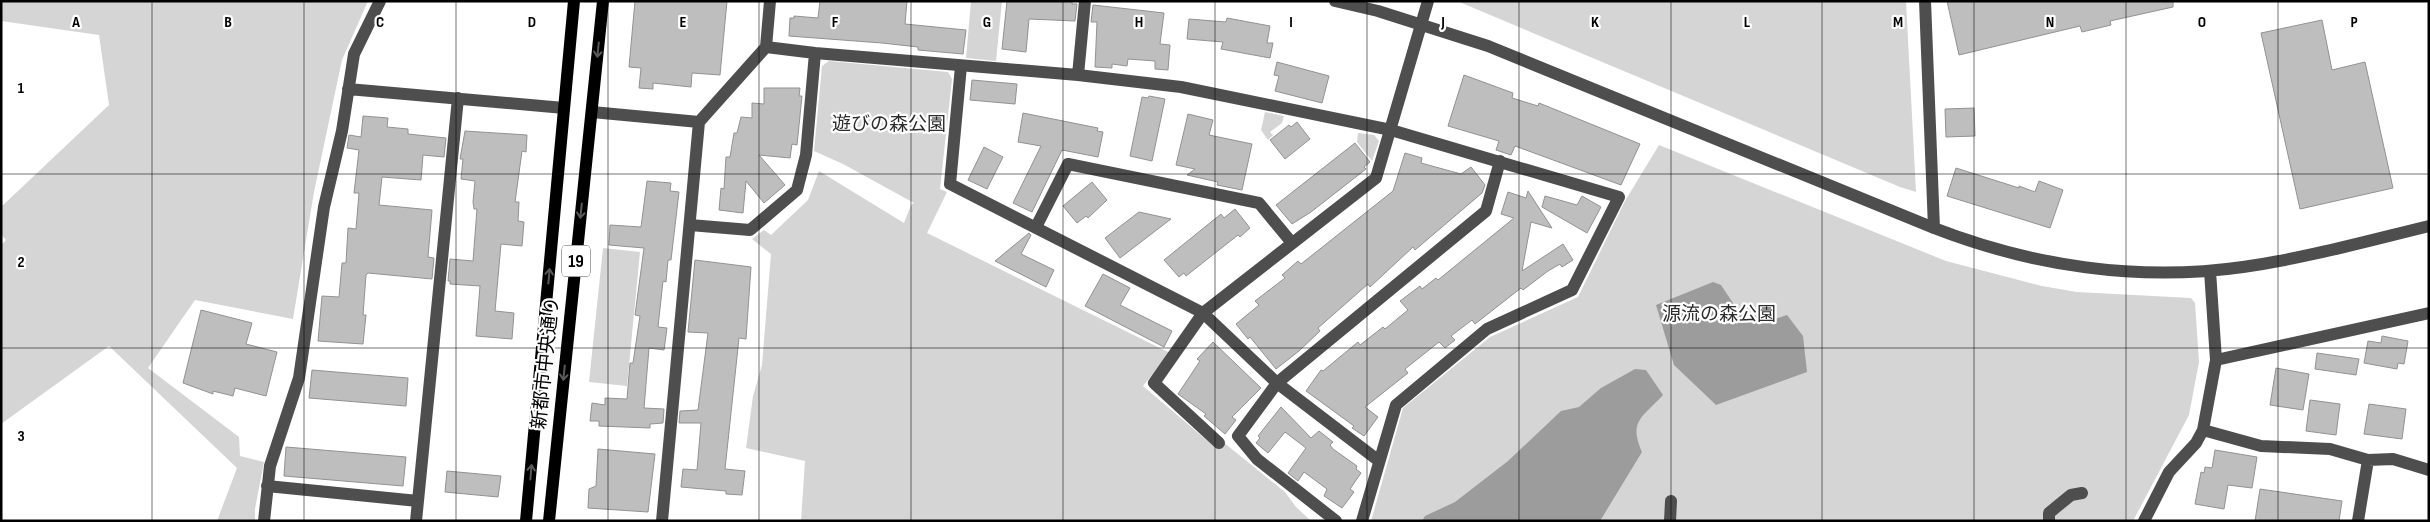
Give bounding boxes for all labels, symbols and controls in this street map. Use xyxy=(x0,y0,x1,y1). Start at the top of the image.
text: A xyxy=(71,13,80,32)
text: B xyxy=(224,13,232,32)
text: C xyxy=(376,13,384,32)
text: D xyxy=(528,13,536,32)
text: E xyxy=(680,13,687,32)
text: F xyxy=(832,13,839,32)
text: G xyxy=(983,13,991,32)
text: H xyxy=(1135,13,1143,32)
text: I xyxy=(1289,13,1293,32)
text: J xyxy=(1440,13,1445,32)
text: K xyxy=(1591,13,1599,32)
text: L xyxy=(1744,13,1751,32)
text: M xyxy=(1893,13,1903,32)
text: N xyxy=(2046,13,2054,32)
text: O xyxy=(2198,13,2206,32)
text: P xyxy=(2350,13,2358,32)
one-way arrow xyxy=(593,41,603,57)
text: 1 xyxy=(18,79,25,98)
park label: 遊びの森公園 xyxy=(832,113,946,136)
one-way arrow xyxy=(576,203,586,219)
road number: 19 xyxy=(562,246,590,276)
text: 2 xyxy=(17,253,25,272)
one-way arrow xyxy=(544,268,554,284)
street label: 新都市中央通り xyxy=(528,296,564,430)
park label: 源流の森公園 xyxy=(1662,303,1776,326)
one-way arrow xyxy=(559,365,569,381)
text: 3 xyxy=(17,427,25,446)
one-way arrow xyxy=(526,465,535,481)

